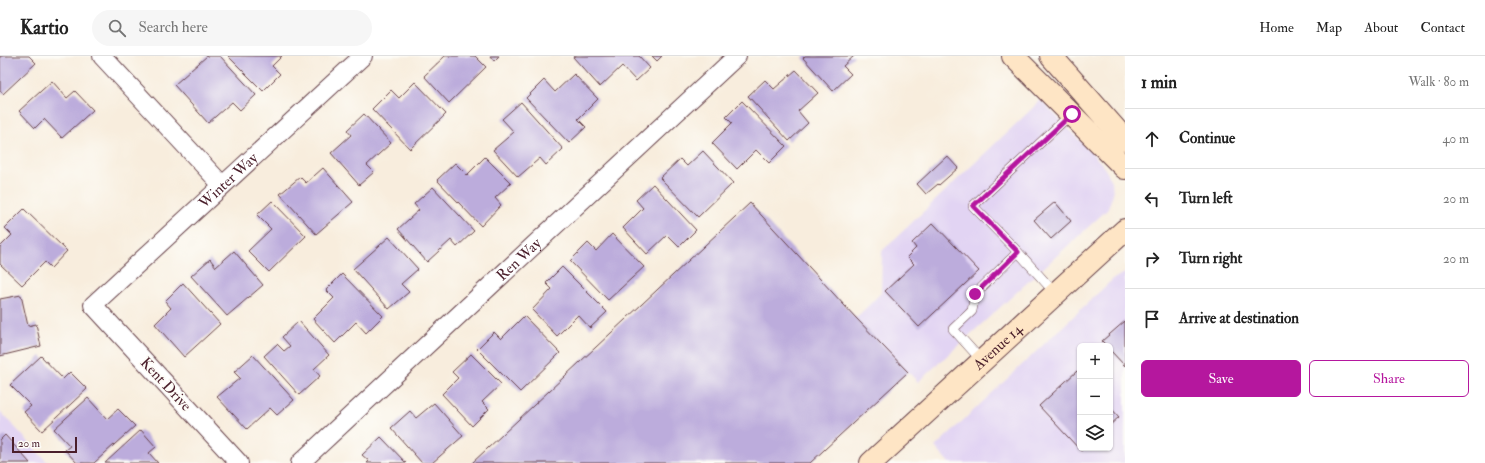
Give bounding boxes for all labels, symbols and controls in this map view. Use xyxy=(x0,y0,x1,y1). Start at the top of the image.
search box xyxy=(92,10,372,46)
text: Kartio xyxy=(20,16,68,40)
icon: search xyxy=(106,17,128,39)
text: Search here xyxy=(138,18,208,37)
text: Home xyxy=(1259,19,1294,36)
text: Map xyxy=(1316,19,1342,36)
text: About xyxy=(1364,19,1398,36)
text: Contact xyxy=(1420,19,1465,36)
text: 1 min xyxy=(1141,72,1177,93)
text: Walk · 80 m xyxy=(1408,74,1469,90)
route start xyxy=(1063,105,1081,123)
icon: ahead xyxy=(1141,128,1163,150)
text: Continue xyxy=(1179,129,1235,148)
text: 40 m xyxy=(1443,131,1469,147)
street label: Winter Way xyxy=(194,149,262,213)
icon: left xyxy=(1141,188,1163,210)
text: Turn left xyxy=(1179,189,1233,208)
text: 20 m xyxy=(1443,191,1469,207)
street label: Ren Way xyxy=(493,234,546,285)
icon: right xyxy=(1141,248,1163,270)
text: Turn right xyxy=(1179,249,1242,268)
text: 20 m xyxy=(1443,251,1469,267)
route end xyxy=(966,285,984,303)
icon: arrive xyxy=(1141,308,1163,330)
text: Arrive at destination xyxy=(1179,309,1299,328)
street label: Avenue 14 xyxy=(969,319,1027,375)
map controls xyxy=(1077,343,1113,451)
button: + xyxy=(1077,343,1113,379)
street label: Kent Drive xyxy=(136,354,195,415)
button: Save xyxy=(1141,360,1301,397)
button: Share xyxy=(1309,360,1469,397)
button: − xyxy=(1077,379,1113,415)
button: layers xyxy=(1077,415,1113,451)
scale bar xyxy=(12,435,77,454)
text: 20 m xyxy=(18,437,40,450)

